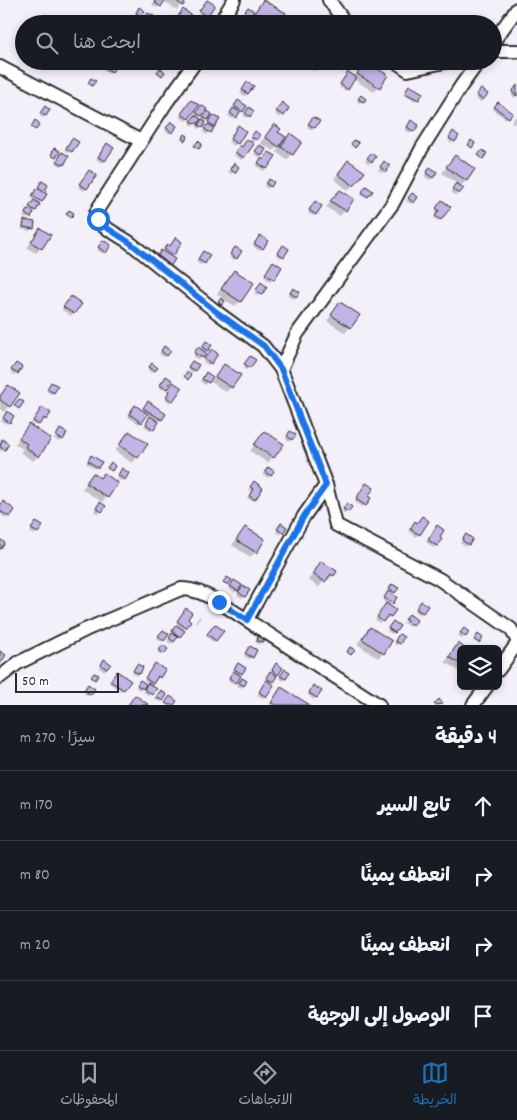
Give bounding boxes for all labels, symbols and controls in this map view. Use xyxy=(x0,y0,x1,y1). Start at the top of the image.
search box xyxy=(15,15,502,70)
icon: search xyxy=(33,29,61,57)
text: ابحث هنا xyxy=(73,31,141,58)
route start xyxy=(87,208,110,231)
route end xyxy=(208,591,231,614)
map controls xyxy=(457,645,502,690)
button: layers xyxy=(457,645,502,690)
scale bar xyxy=(15,670,119,693)
text: 50 m xyxy=(22,672,49,692)
text: 4 دقيقة xyxy=(435,724,497,754)
text: سيرًا · 270 m xyxy=(20,727,95,750)
icon: ahead xyxy=(469,792,497,820)
text: 170 m xyxy=(20,794,53,817)
text: تابع السير xyxy=(378,794,450,821)
icon: right xyxy=(469,862,497,890)
text: 80 m xyxy=(20,864,50,887)
text: انعطف يمينًا xyxy=(361,864,450,891)
icon: right xyxy=(469,932,497,960)
text: 20 m xyxy=(20,934,50,957)
text: انعطف يمينًا xyxy=(361,934,450,961)
icon: arrive xyxy=(469,1002,497,1030)
text: الوصول إلى الوجهة xyxy=(308,1004,450,1031)
tab: المحفوظات xyxy=(60,1059,118,1112)
tab: الاتجاهات xyxy=(238,1059,293,1112)
tab: الخريطة xyxy=(413,1059,457,1112)

